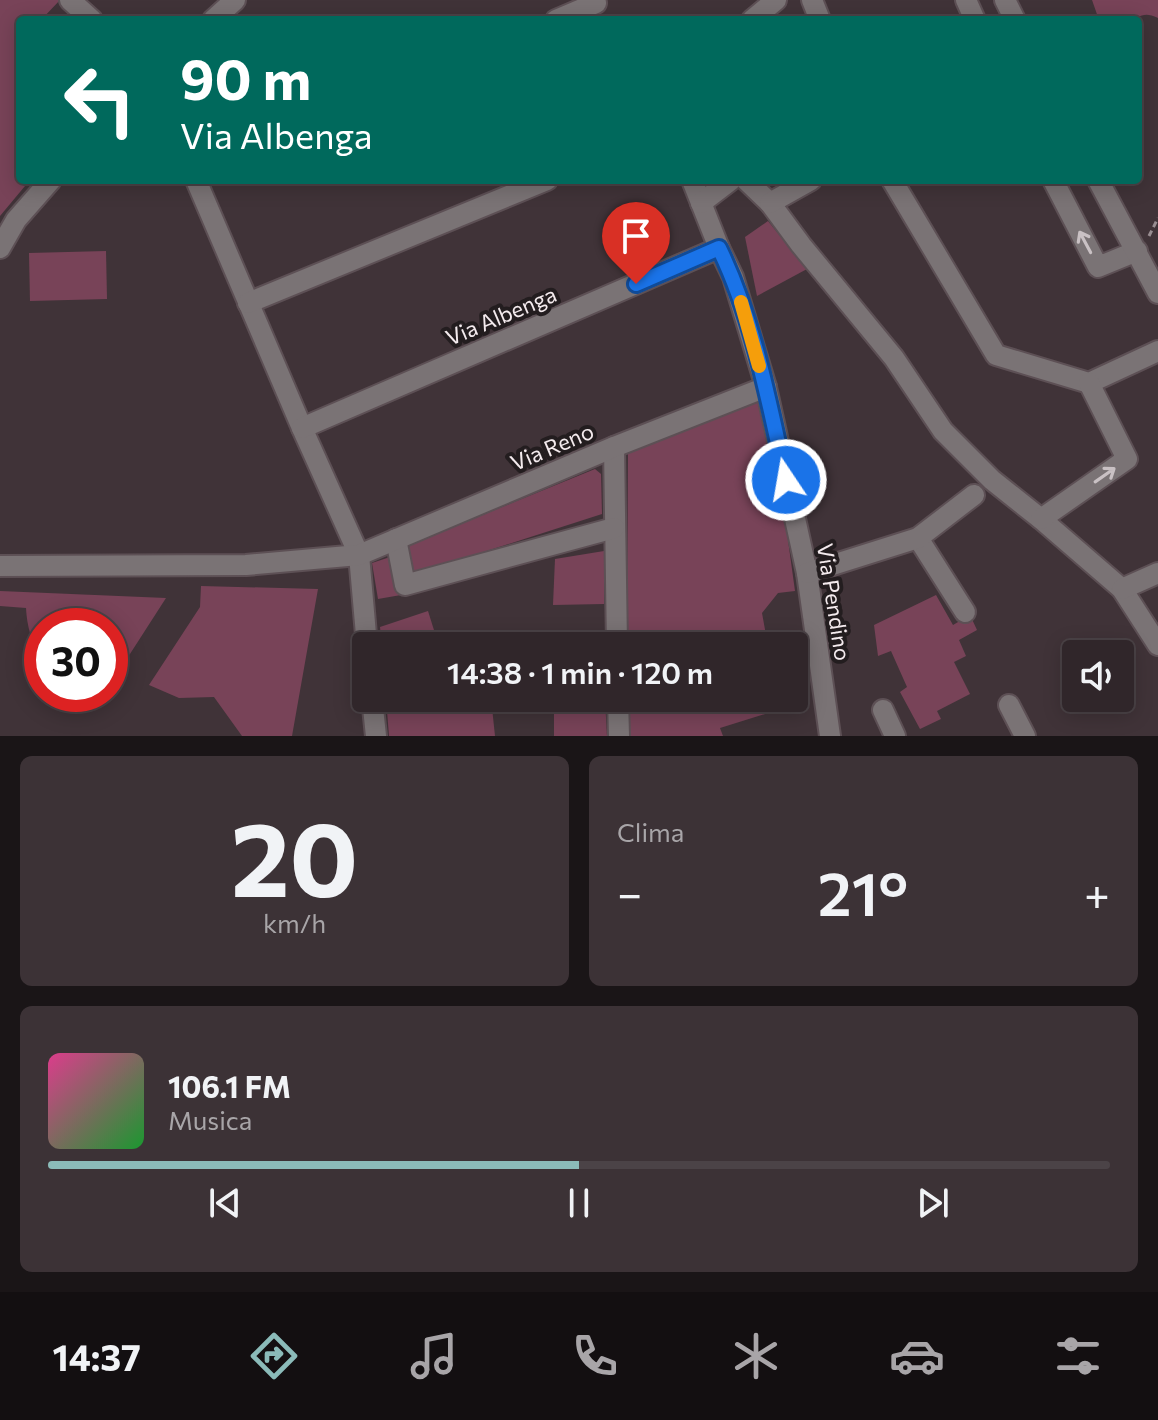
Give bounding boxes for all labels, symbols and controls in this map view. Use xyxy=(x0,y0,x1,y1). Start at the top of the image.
text: 90 m xyxy=(180,43,311,112)
icon: left xyxy=(48,48,152,152)
text: Via Albenga xyxy=(180,112,373,156)
pin xyxy=(602,202,670,284)
icon: arrive xyxy=(614,214,658,258)
one-way arrow xyxy=(1077,231,1093,255)
street label: Via Albenga xyxy=(441,280,560,351)
street label: Via Reno xyxy=(506,417,598,476)
position arrow xyxy=(744,438,828,522)
one-way arrow xyxy=(1093,467,1115,483)
street label: Via Pendino xyxy=(812,541,857,662)
speed limit sign: 30 xyxy=(24,608,128,712)
map controls xyxy=(1062,640,1134,712)
button: sound xyxy=(1062,640,1134,712)
text: 14:38 · 1 min · 120 m xyxy=(447,653,713,690)
text: 20 xyxy=(231,791,358,918)
text: Clima xyxy=(617,816,684,847)
text: 21° xyxy=(818,855,908,928)
text: − xyxy=(617,865,642,919)
text: + xyxy=(1084,865,1110,919)
text: km/h xyxy=(263,907,326,938)
text: 106.1 FM xyxy=(168,1067,291,1104)
text: Musica xyxy=(168,1104,252,1135)
icon: previous xyxy=(203,1181,247,1225)
icon: pause xyxy=(557,1181,601,1225)
icon: next xyxy=(911,1181,955,1225)
icon: directions xyxy=(246,1328,302,1384)
icon: music xyxy=(406,1328,462,1384)
icon: phone xyxy=(567,1328,623,1384)
icon: climate xyxy=(728,1328,784,1384)
icon: car xyxy=(889,1328,945,1384)
icon: filters xyxy=(1050,1328,1106,1384)
text: 14:37 xyxy=(52,1334,141,1378)

